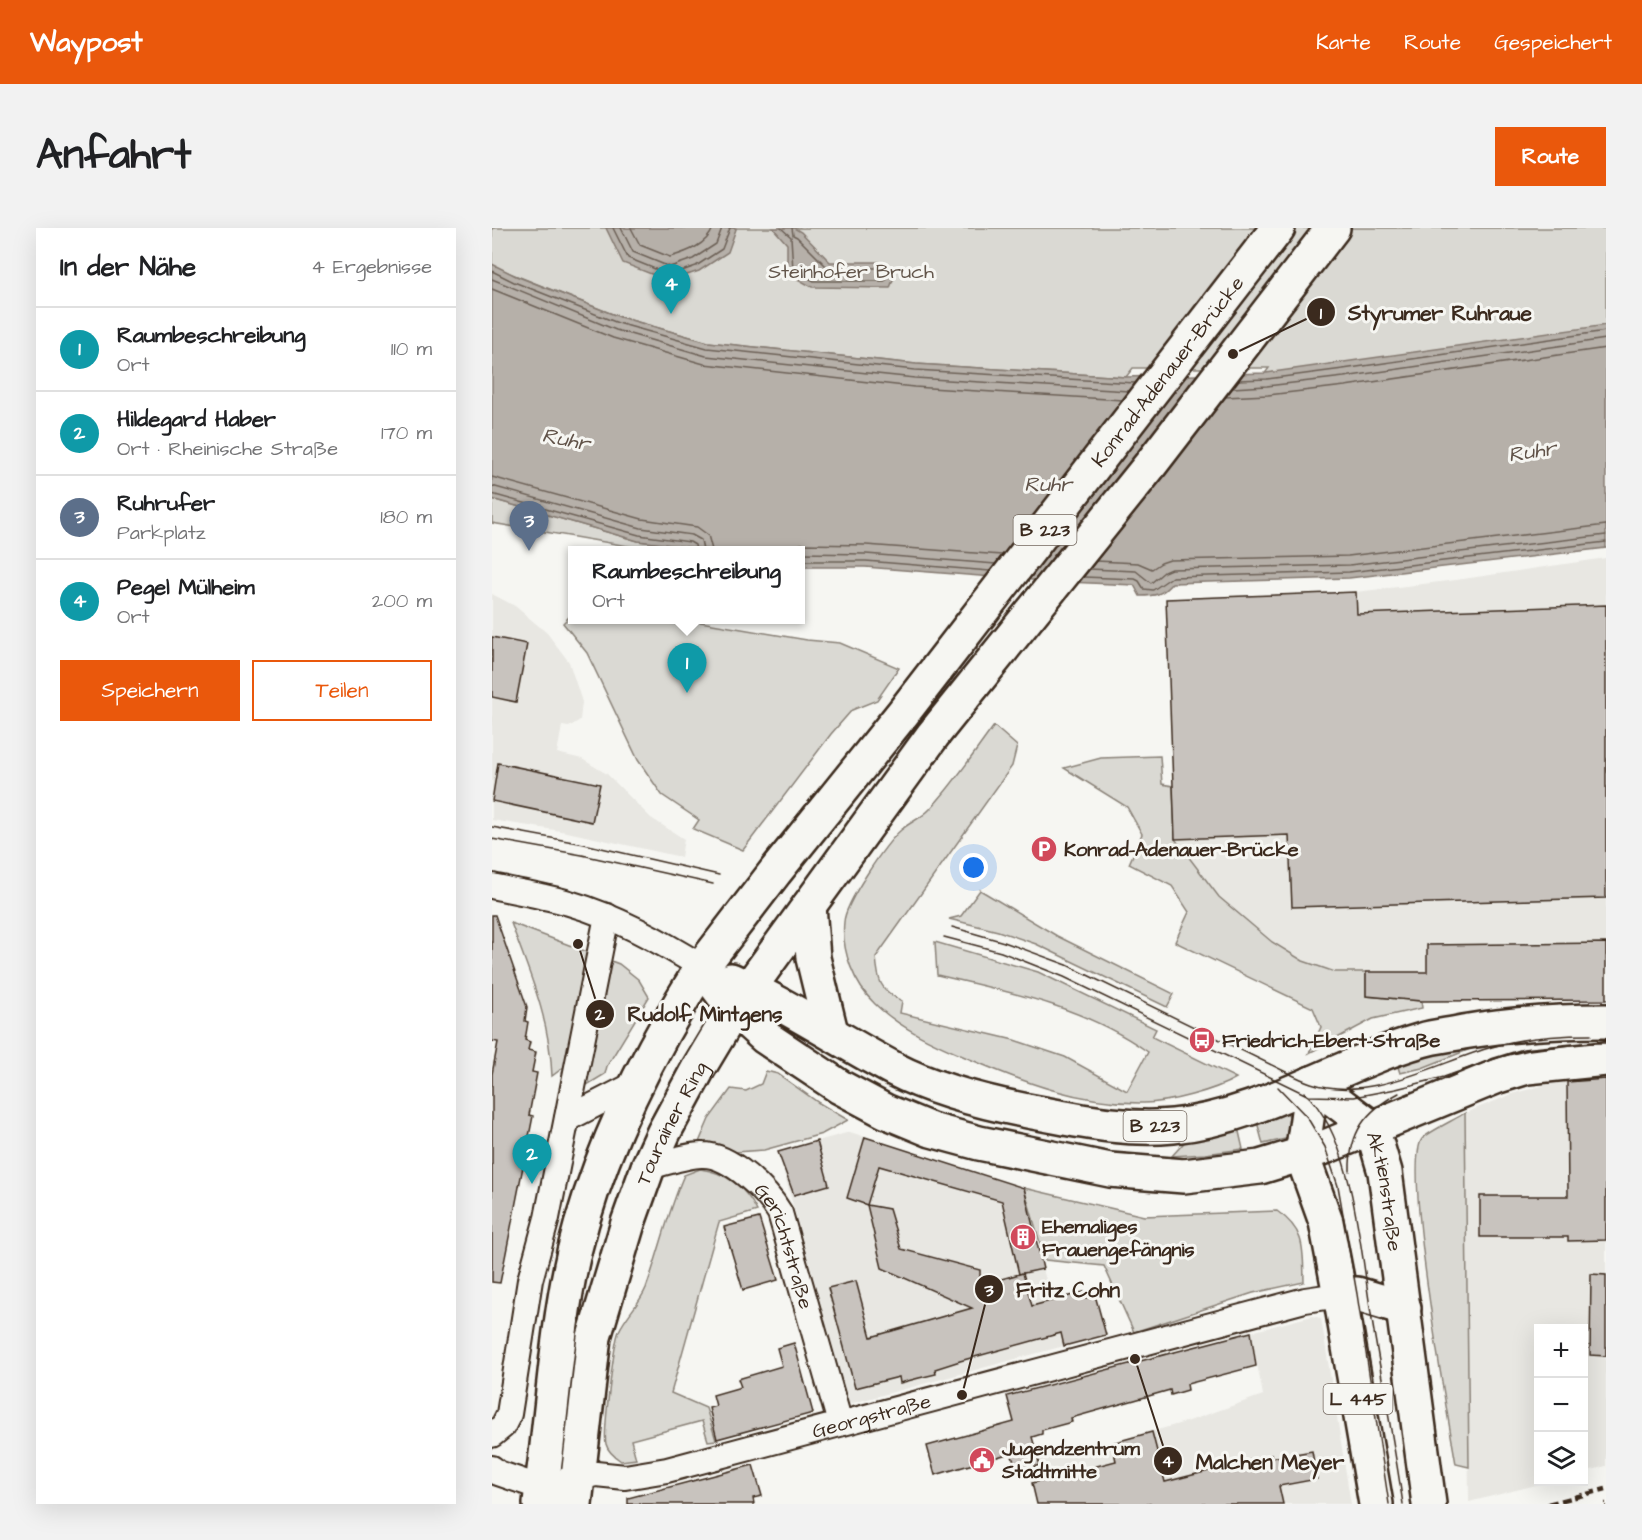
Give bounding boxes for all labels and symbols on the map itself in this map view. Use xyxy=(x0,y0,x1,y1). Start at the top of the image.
park label: Steinhofer Bruch xyxy=(768,258,934,286)
pin: 4 xyxy=(652,264,690,314)
street label: Konrad-Adenauer-Brücke xyxy=(1085,270,1251,473)
callout: Styrumer Ruhraue xyxy=(1306,293,1544,332)
text: Styrumer Ruhraue xyxy=(1347,299,1533,331)
text: 1 xyxy=(1320,301,1323,326)
water label: Ruhr xyxy=(540,421,594,459)
water label: Ruhr xyxy=(1506,433,1560,470)
water label: Ruhr xyxy=(1024,470,1074,499)
pin: 3 xyxy=(510,502,549,551)
road number: B 223 xyxy=(1014,515,1076,545)
pin: 1 xyxy=(668,644,706,693)
parking icon: Konrad-Adenauer-Brücke xyxy=(1029,834,1059,864)
place label: Konrad-Adenauer-Brücke xyxy=(1064,836,1299,864)
your location xyxy=(959,853,988,882)
callout: Rudolf Mintgens xyxy=(585,994,794,1033)
text: Rudolf Mintgens xyxy=(627,1000,783,1031)
text: 2 xyxy=(594,1002,606,1027)
bus stop icon: Friedrich-Ebert-Straße xyxy=(1187,1025,1217,1055)
place label: Friedrich-Ebert-Straße xyxy=(1222,1027,1440,1055)
street label: Tourainer Ring xyxy=(630,1056,715,1189)
road number: B 223 xyxy=(1124,1111,1186,1141)
street label: Aktienstraße xyxy=(1359,1128,1408,1253)
pin: 2 xyxy=(512,1134,552,1184)
street label: Gerichtstraße xyxy=(747,1177,820,1312)
place label: Ehemaliges Frauengefängnis xyxy=(1042,1213,1195,1265)
building icon: Ehemaliges Frauengefängnis xyxy=(1008,1222,1038,1252)
callout: Fritz Cohn xyxy=(974,1270,1132,1309)
text: Fritz Cohn xyxy=(1016,1276,1121,1305)
text: 3 xyxy=(983,1278,994,1303)
road number: L 445 xyxy=(1324,1384,1392,1414)
street label: Georgstraße xyxy=(809,1387,934,1446)
place label: Jugendzentrum Stadtmitte xyxy=(1001,1435,1140,1486)
callout: Malchen Meyer xyxy=(1153,1442,1356,1481)
public building icon: Jugendzentrum Stadtmitte xyxy=(967,1445,997,1475)
text: Malchen Meyer xyxy=(1196,1448,1345,1480)
text: 4 xyxy=(1162,1449,1175,1474)

